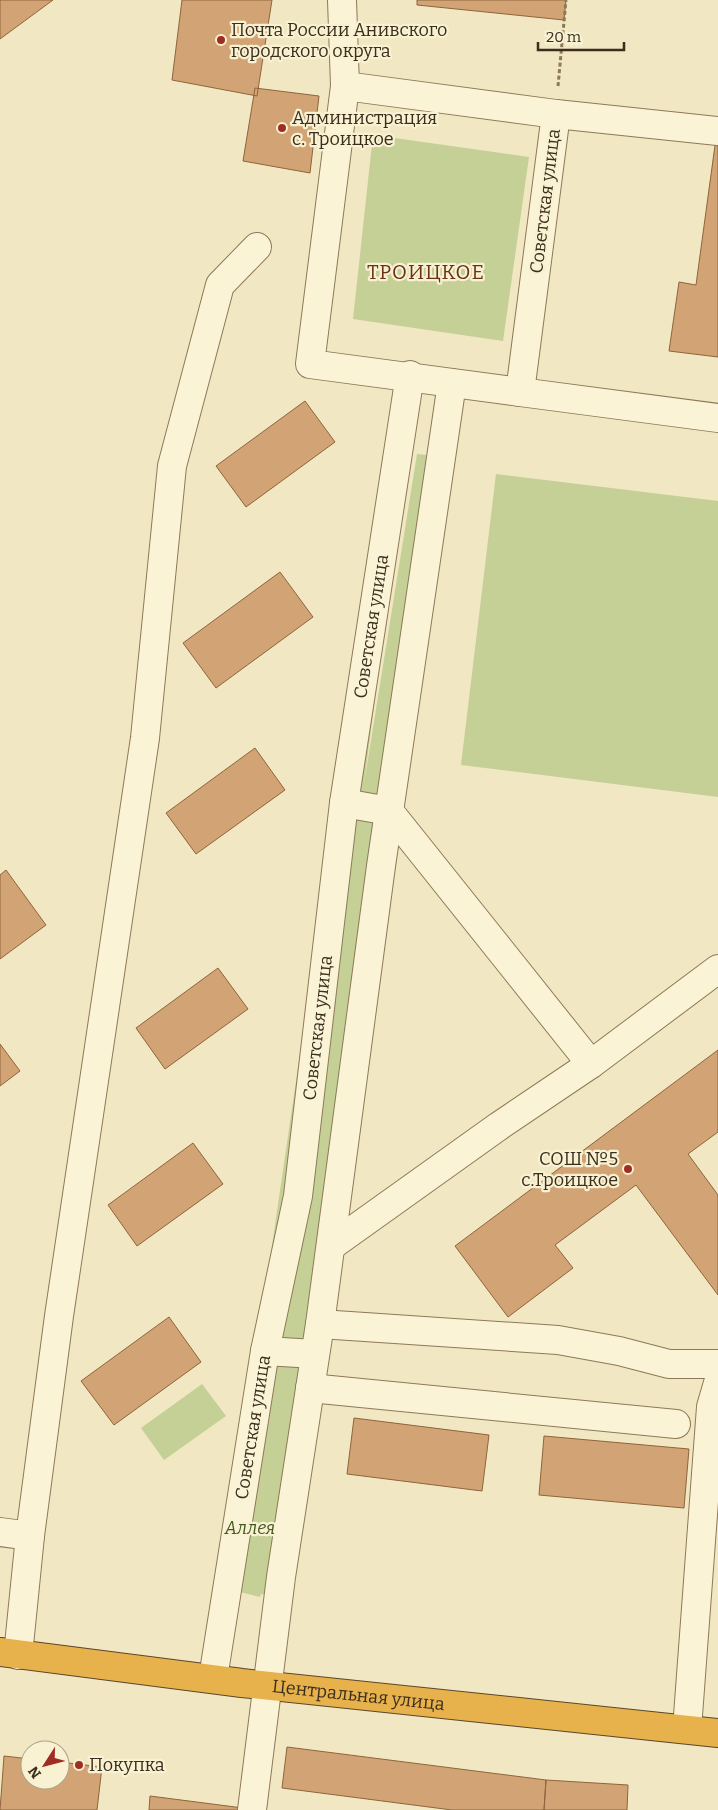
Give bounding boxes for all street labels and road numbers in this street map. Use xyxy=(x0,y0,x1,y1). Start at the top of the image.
street label: Советская улица xyxy=(525,127,565,275)
street label: Советская улица xyxy=(349,552,393,700)
street label: Советская улица xyxy=(298,954,337,1101)
street label: Советская улица xyxy=(231,1353,275,1501)
street label: Центральная улица xyxy=(271,1675,446,1715)

